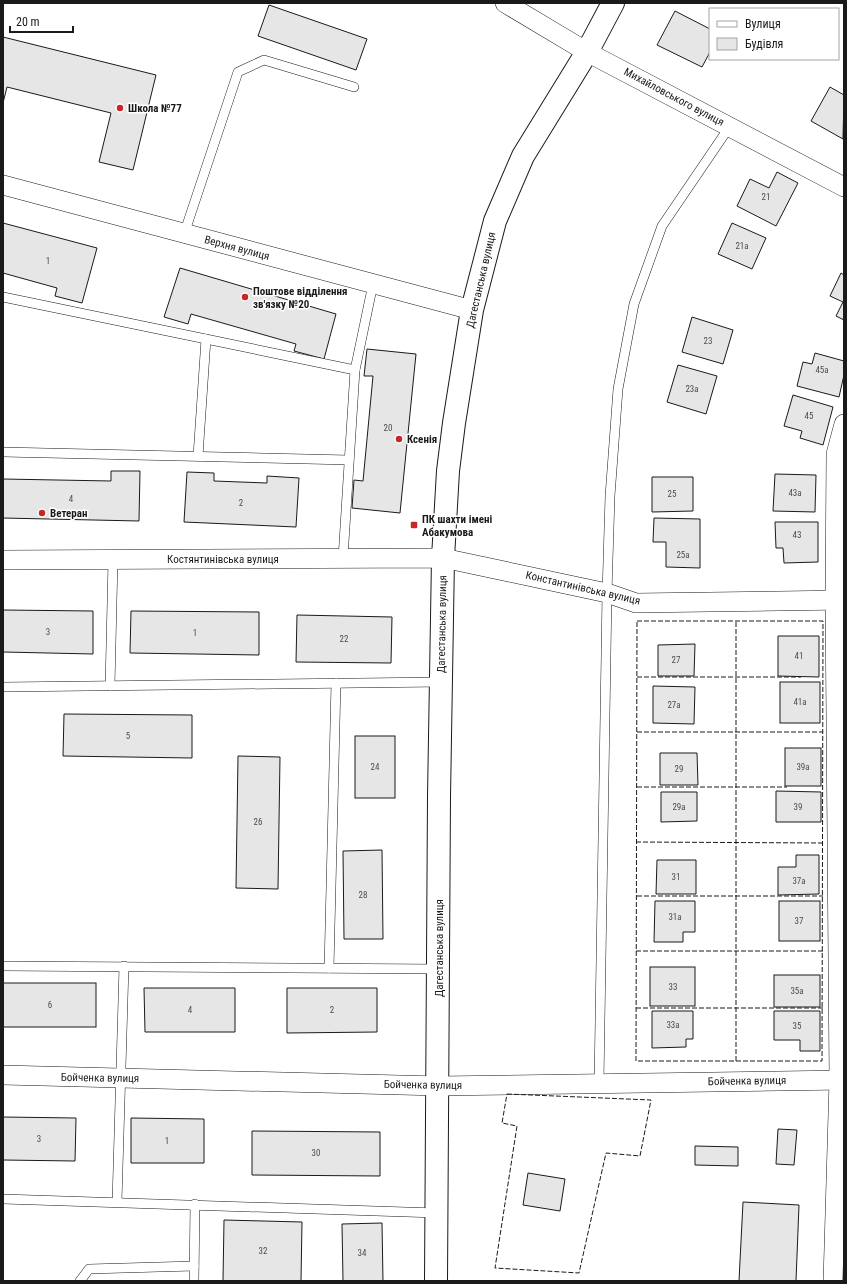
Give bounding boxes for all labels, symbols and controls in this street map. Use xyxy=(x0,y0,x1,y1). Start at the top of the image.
scale bar xyxy=(10,8,73,34)
legend xyxy=(709,8,839,60)
text: 20 m xyxy=(16,15,40,29)
text: Вулиця xyxy=(745,17,781,31)
text: Будівля xyxy=(745,37,783,51)
street label: Михайловського вулиця xyxy=(622,65,726,129)
place label: Школа №77 xyxy=(128,102,182,115)
marker: Школа №77 xyxy=(115,103,125,113)
house number: 21 xyxy=(762,192,770,202)
street label: Дагестанська вулиця xyxy=(464,231,498,329)
street label: Верхня вулиця xyxy=(203,233,271,263)
house number: 21а xyxy=(735,241,749,251)
house number: 1 xyxy=(46,256,50,266)
place label: Поштове відділення зв'язку №20 xyxy=(253,285,347,311)
marker: Поштове відділення зв'язку №20 xyxy=(240,292,250,302)
house number: 23 xyxy=(704,336,712,346)
house number: 45а xyxy=(815,365,829,375)
house number: 23а xyxy=(685,384,699,394)
house number: 45 xyxy=(805,411,814,421)
house number: 20 xyxy=(384,423,392,433)
place label: Ксенія xyxy=(407,433,437,446)
marker: Ксенія xyxy=(394,434,404,444)
house number: 43а xyxy=(788,488,802,498)
house number: 25 xyxy=(668,489,677,499)
house number: 4 xyxy=(69,494,74,504)
house number: 2 xyxy=(239,498,244,508)
place label: Ветеран xyxy=(50,507,87,520)
marker: Ветеран xyxy=(37,508,47,518)
place label: ПК шахти імені Абакумова xyxy=(422,513,492,539)
marker: ПК шахти імені Абакумова xyxy=(409,520,419,530)
house number: 43 xyxy=(793,530,801,540)
house number: 25а xyxy=(676,550,690,560)
street label: Костянтинівська вулиця xyxy=(167,553,279,566)
street label: Константинівська вулиця xyxy=(524,568,642,608)
street label: Дагестанська вулиця xyxy=(435,575,449,673)
house number: 3 xyxy=(46,627,50,637)
house number: 1 xyxy=(193,628,197,638)
house number: 22 xyxy=(340,634,349,644)
house number: 41 xyxy=(795,651,803,661)
house number: 27 xyxy=(672,655,681,665)
house number: 41а xyxy=(793,697,807,707)
house number: 27а xyxy=(667,700,681,710)
house number: 5 xyxy=(126,731,131,741)
house number: 24 xyxy=(371,762,380,772)
house number: 39а xyxy=(796,762,810,772)
house number: 29 xyxy=(675,764,683,774)
house number: 29а xyxy=(672,802,686,812)
house number: 39 xyxy=(794,802,802,812)
house number: 26 xyxy=(254,817,262,827)
house number: 31 xyxy=(672,872,680,882)
house number: 37а xyxy=(792,876,806,886)
house number: 28 xyxy=(359,890,367,900)
street label: Дагестанська вулиця xyxy=(433,899,446,997)
house number: 31а xyxy=(668,912,682,922)
house number: 37 xyxy=(795,916,804,926)
house number: 33 xyxy=(669,982,677,992)
house number: 35а xyxy=(790,986,804,996)
house number: 6 xyxy=(48,1000,52,1010)
house number: 4 xyxy=(188,1005,193,1015)
house number: 2 xyxy=(330,1005,335,1015)
house number: 33а xyxy=(666,1020,680,1030)
house number: 35 xyxy=(793,1021,802,1031)
street label: Бойченка вулиця xyxy=(61,1071,139,1085)
street label: Бойченка вулиця xyxy=(708,1074,786,1088)
street label: Бойченка вулиця xyxy=(384,1078,462,1092)
house number: 3 xyxy=(37,1134,41,1144)
house number: 1 xyxy=(165,1136,169,1146)
house number: 30 xyxy=(312,1148,320,1158)
house number: 32 xyxy=(259,1246,268,1256)
house number: 34 xyxy=(358,1248,367,1258)

